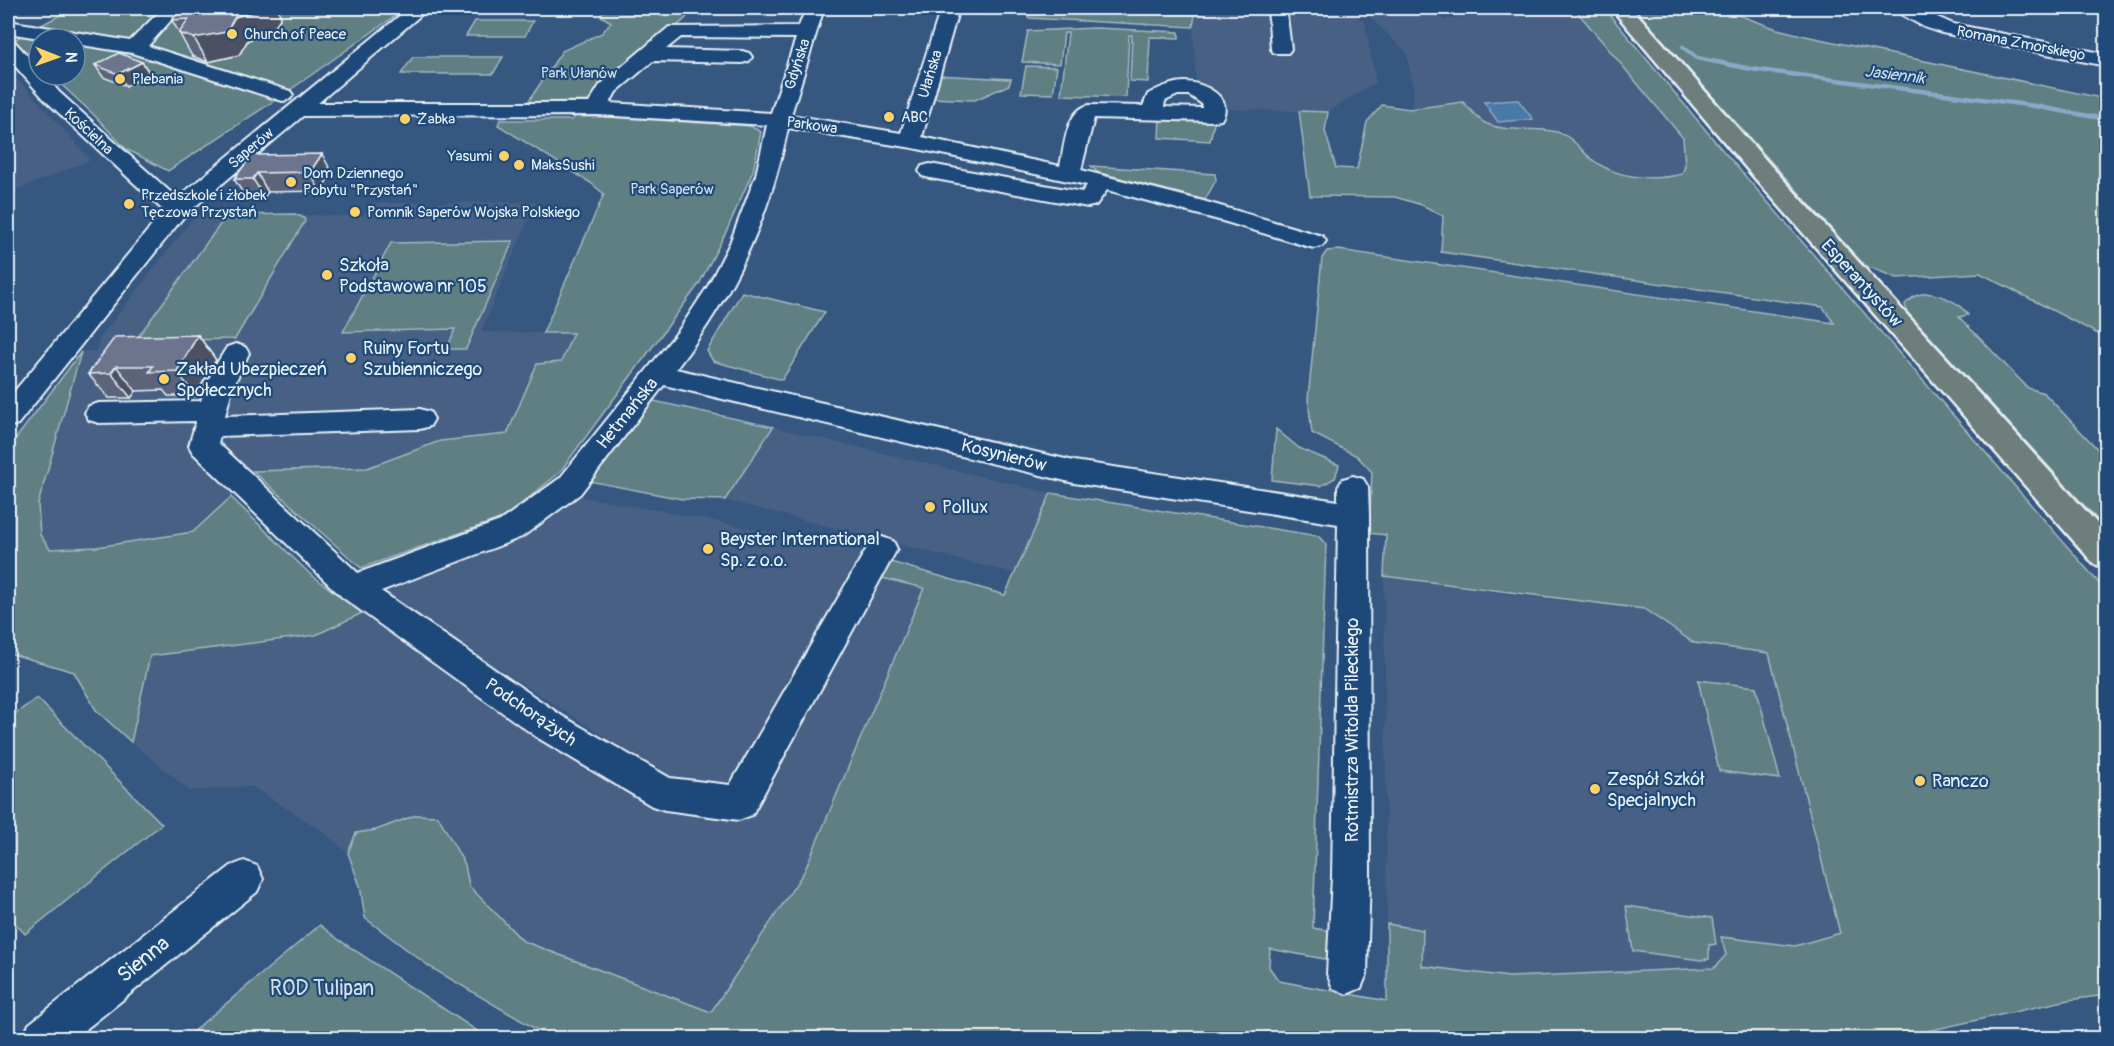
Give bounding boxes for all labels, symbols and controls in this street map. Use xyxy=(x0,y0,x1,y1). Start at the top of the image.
street label: Romana Zmorskiego xyxy=(1955,22,2087,65)
place label: Church of Peace xyxy=(244,25,347,44)
north arrow xyxy=(27,27,87,87)
marker: Church of Peace xyxy=(225,27,239,41)
street label: Gdyńska xyxy=(780,36,815,92)
street label: Ułańska xyxy=(914,48,947,100)
text: N xyxy=(61,52,81,63)
water label: Jasiennik xyxy=(1864,61,1927,89)
park label: Park Ułanów xyxy=(541,64,617,83)
place label: Plebania xyxy=(132,70,183,89)
marker: Plebania xyxy=(113,72,127,86)
street label: Kościelna xyxy=(60,104,117,159)
place label: ABC xyxy=(901,108,928,127)
place label: Żabka xyxy=(417,110,455,129)
marker: ABC xyxy=(882,110,896,124)
marker: Żabka xyxy=(398,112,412,126)
street label: Parkowa xyxy=(785,113,839,138)
street label: Saperów xyxy=(225,124,278,173)
place label: Yasumi xyxy=(446,147,492,166)
marker: Yasumi xyxy=(497,149,511,163)
place label: MaksSushi xyxy=(531,156,595,175)
marker: MaksSushi xyxy=(512,158,526,172)
place label: Dom Dziennego Pobytu "Przystań" xyxy=(303,164,418,200)
marker: Dom Dziennego Pobytu "Przystań" xyxy=(284,175,298,189)
park label: Park Saperów xyxy=(630,180,714,199)
place label: Przedszkole i żłobek Tęczowa Przystań xyxy=(141,186,267,222)
marker: Przedszkole i żłobek Tęczowa Przystań xyxy=(122,197,136,211)
place label: Pomnik Saperów Wojska Polskiego xyxy=(367,203,580,222)
marker: Pomnik Saperów Wojska Polskiego xyxy=(348,205,362,219)
street label: Esperantystów xyxy=(1816,234,1907,332)
place label: Szkoła Podstawowa nr 105 xyxy=(339,254,487,298)
marker: Szkoła Podstawowa nr 105 xyxy=(320,268,334,282)
place label: Ruiny Fortu Szubienniczego xyxy=(363,337,483,381)
marker: Ruiny Fortu Szubienniczego xyxy=(344,351,358,365)
place label: Zakład Ubezpieczeń Społecznych xyxy=(176,358,327,402)
marker: Zakład Ubezpieczeń Społecznych xyxy=(157,372,171,386)
street label: Hetmańska xyxy=(592,373,663,454)
street label: Kosynierów xyxy=(959,434,1049,477)
place label: Pollux xyxy=(942,496,988,519)
marker: Pollux xyxy=(923,500,937,514)
place label: Beyster International Sp. z o.o. xyxy=(720,528,880,572)
marker: Beyster International Sp. z o.o. xyxy=(701,542,715,556)
street label: Rotmistrza Witolda Pileckiego xyxy=(1341,617,1364,842)
street label: Podchorążych xyxy=(480,673,581,752)
place label: Zespół Szkół Specjalnych xyxy=(1607,768,1705,812)
place label: Ranczo xyxy=(1932,770,1989,793)
marker: Ranczo xyxy=(1913,774,1927,788)
marker: Zespół Szkół Specjalnych xyxy=(1588,782,1602,796)
street label: Sienna xyxy=(112,930,175,989)
park label: ROD Tulipan xyxy=(270,975,374,1002)

